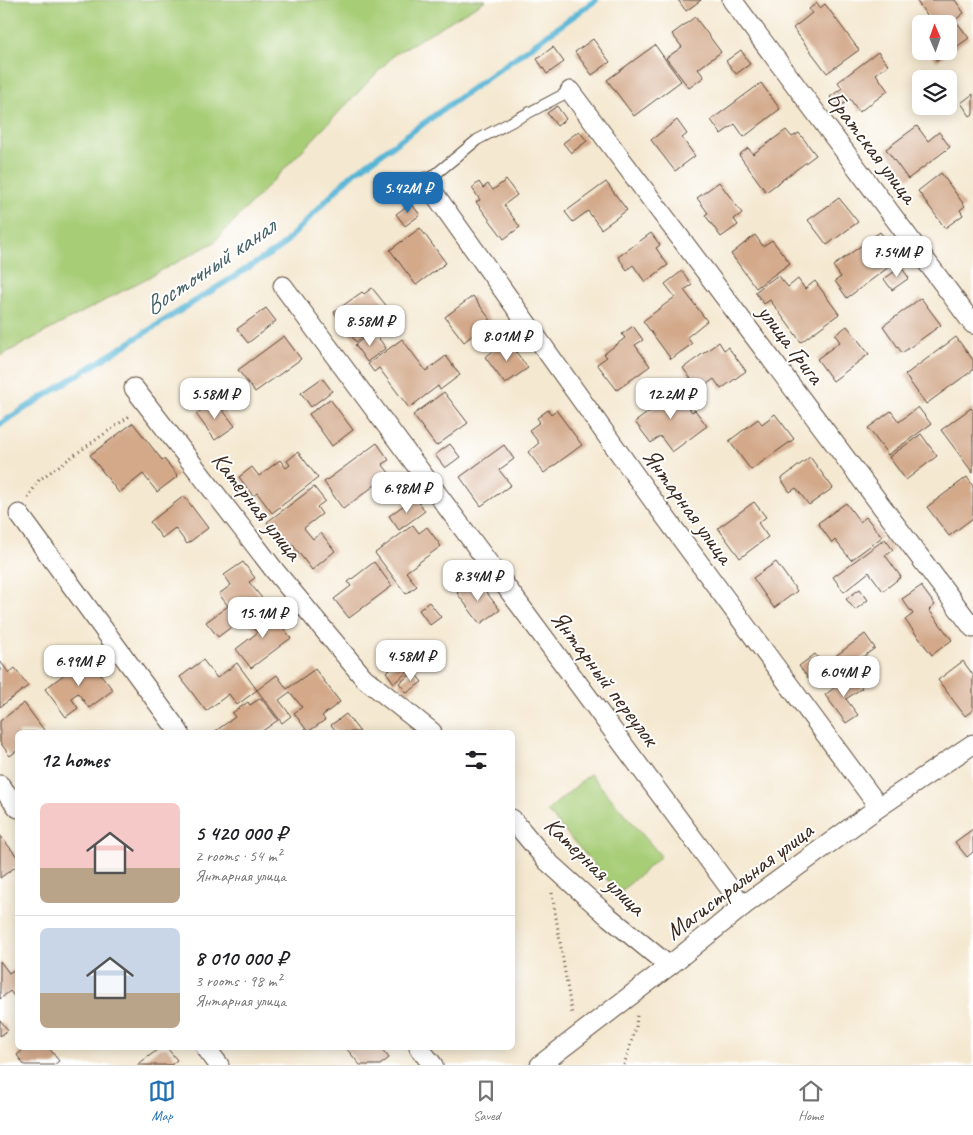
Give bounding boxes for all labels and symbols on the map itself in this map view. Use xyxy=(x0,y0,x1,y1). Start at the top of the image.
north arrow xyxy=(912,15,958,60)
street label: Братская улица xyxy=(820,85,925,211)
pin: 5.42M ₽ xyxy=(362,172,454,214)
water label: Восточный канал xyxy=(138,209,285,322)
pin: 7.54M ₽ xyxy=(851,236,943,278)
street label: улица Грига xyxy=(750,296,832,391)
pin: 8.58M ₽ xyxy=(324,304,416,347)
pin: 8.01M ₽ xyxy=(461,320,553,362)
pin: 5.58M ₽ xyxy=(169,378,261,420)
pin: 12.2M ₽ xyxy=(625,378,717,420)
street label: Янтарная улица xyxy=(636,442,741,572)
street label: Катерная улица xyxy=(205,446,310,568)
pin: 6.98M ₽ xyxy=(361,472,453,514)
pin: 8.34M ₽ xyxy=(432,560,524,602)
pin: 15.1M ₽ xyxy=(217,596,309,639)
street label: Янтарный переулок xyxy=(544,604,667,754)
pin: 4.58M ₽ xyxy=(365,640,457,682)
pin: 6.99M ₽ xyxy=(33,644,125,687)
pin: 6.04M ₽ xyxy=(798,656,890,698)
street label: Катерная улица xyxy=(538,810,653,923)
street label: Магистральная улица xyxy=(659,815,820,946)

